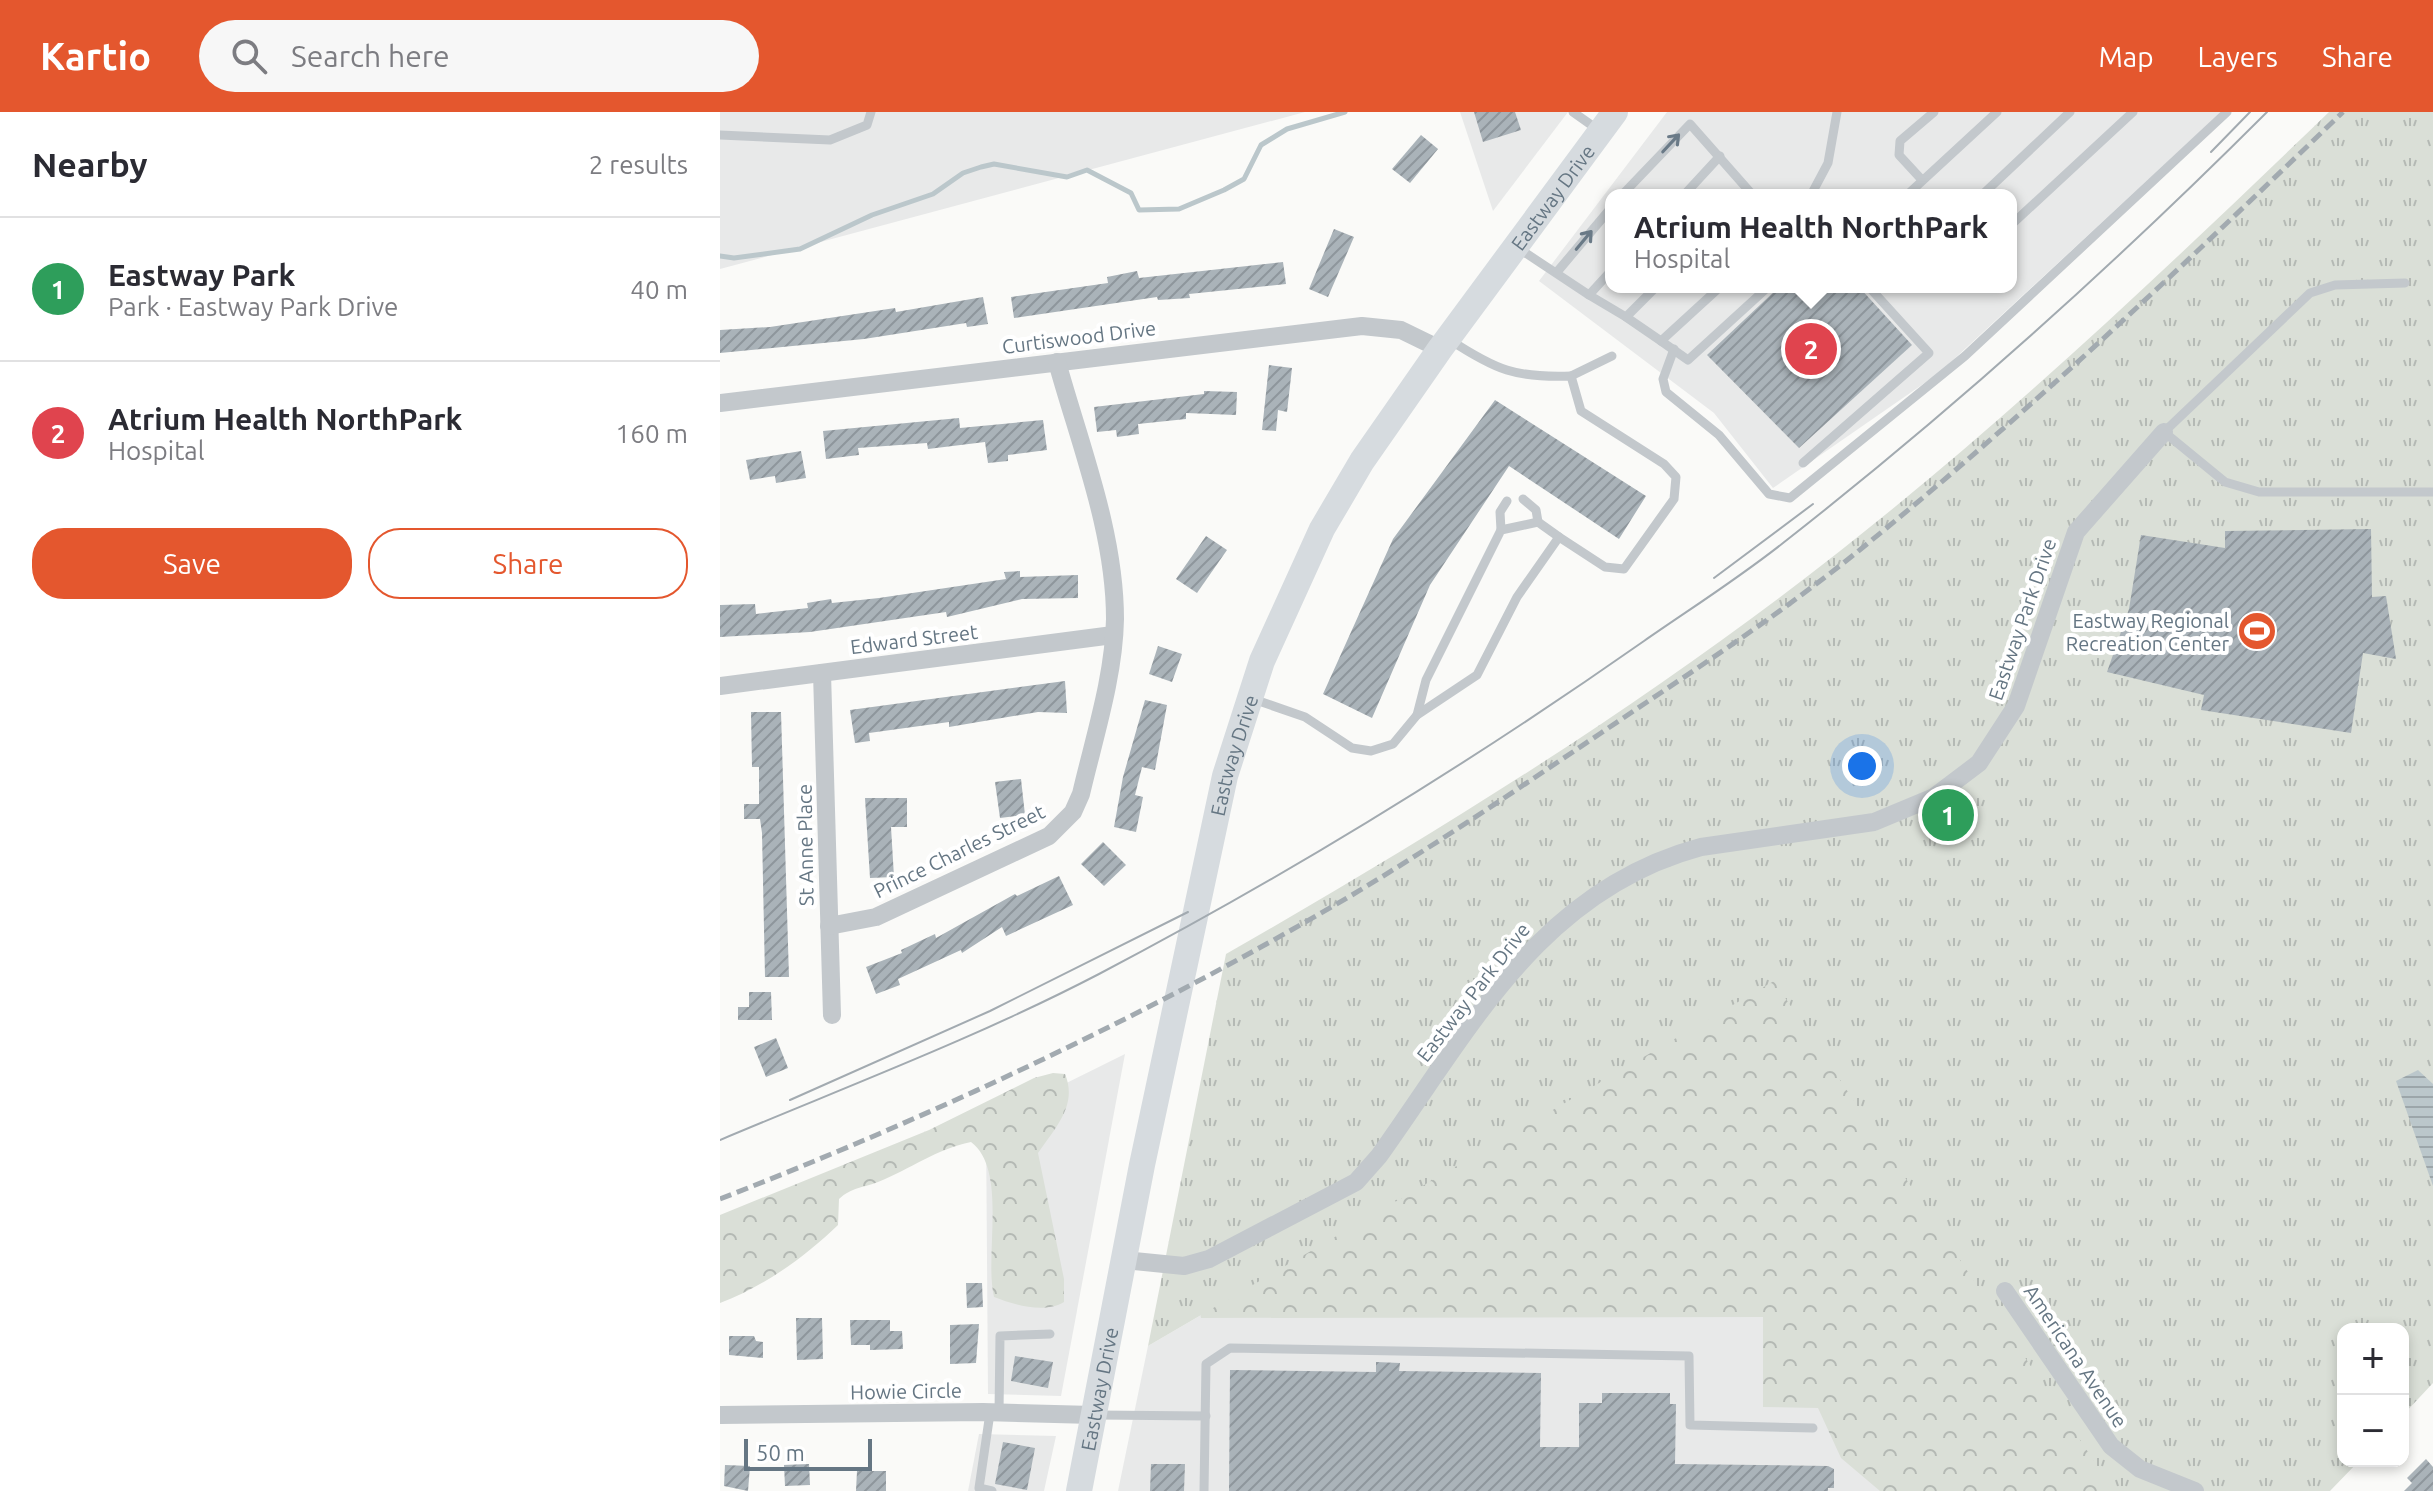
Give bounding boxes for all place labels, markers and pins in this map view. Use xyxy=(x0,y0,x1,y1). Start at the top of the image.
pin: 2 xyxy=(1785,319,1837,379)
place label: Eastway Regional Recreation Center xyxy=(2066,609,2229,655)
sports icon: Eastway Regional Recreation Center xyxy=(2236,610,2278,652)
pin: 1 xyxy=(1922,785,1974,845)

